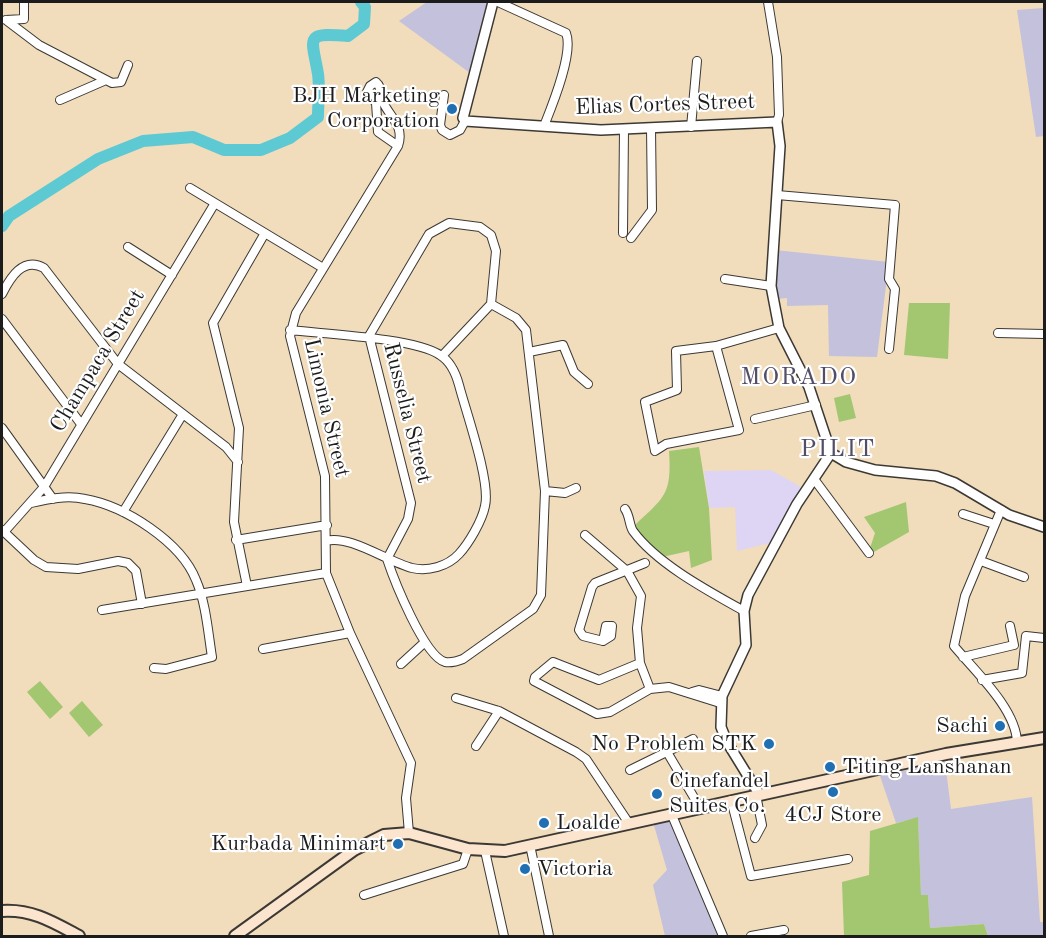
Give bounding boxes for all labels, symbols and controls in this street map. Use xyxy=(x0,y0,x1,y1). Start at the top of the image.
place label: BJH Marketing Corporation xyxy=(292,83,440,134)
street label: Elias Cortes Street xyxy=(575,89,755,121)
marker: BJH Marketing Corporation xyxy=(445,102,459,116)
street label: Champaca Street xyxy=(45,285,151,437)
street label: Limonia Street xyxy=(297,336,355,480)
street label: Russelia Street xyxy=(377,340,437,486)
district label: MORADO xyxy=(741,364,857,392)
district label: PILIT xyxy=(800,436,876,464)
place label: Sachi xyxy=(936,713,988,739)
marker: Sachi xyxy=(993,719,1007,733)
place label: No Problem STK xyxy=(591,731,757,757)
marker: No Problem STK xyxy=(762,737,776,751)
place label: Titing Lanshanan xyxy=(842,754,1012,780)
marker: Titing Lanshanan xyxy=(823,760,837,774)
place label: Cinefandel Suites Co. xyxy=(669,768,769,819)
marker: 4CJ Store xyxy=(826,785,840,799)
marker: Cinefandel Suites Co. xyxy=(650,787,664,801)
place label: 4CJ Store xyxy=(785,802,881,828)
place label: Loalde xyxy=(556,810,620,836)
marker: Loalde xyxy=(537,816,551,830)
place label: Kurbada Minimart xyxy=(211,831,386,857)
marker: Kurbada Minimart xyxy=(391,837,405,851)
place label: Victoria xyxy=(537,856,613,882)
marker: Victoria xyxy=(518,862,532,876)

